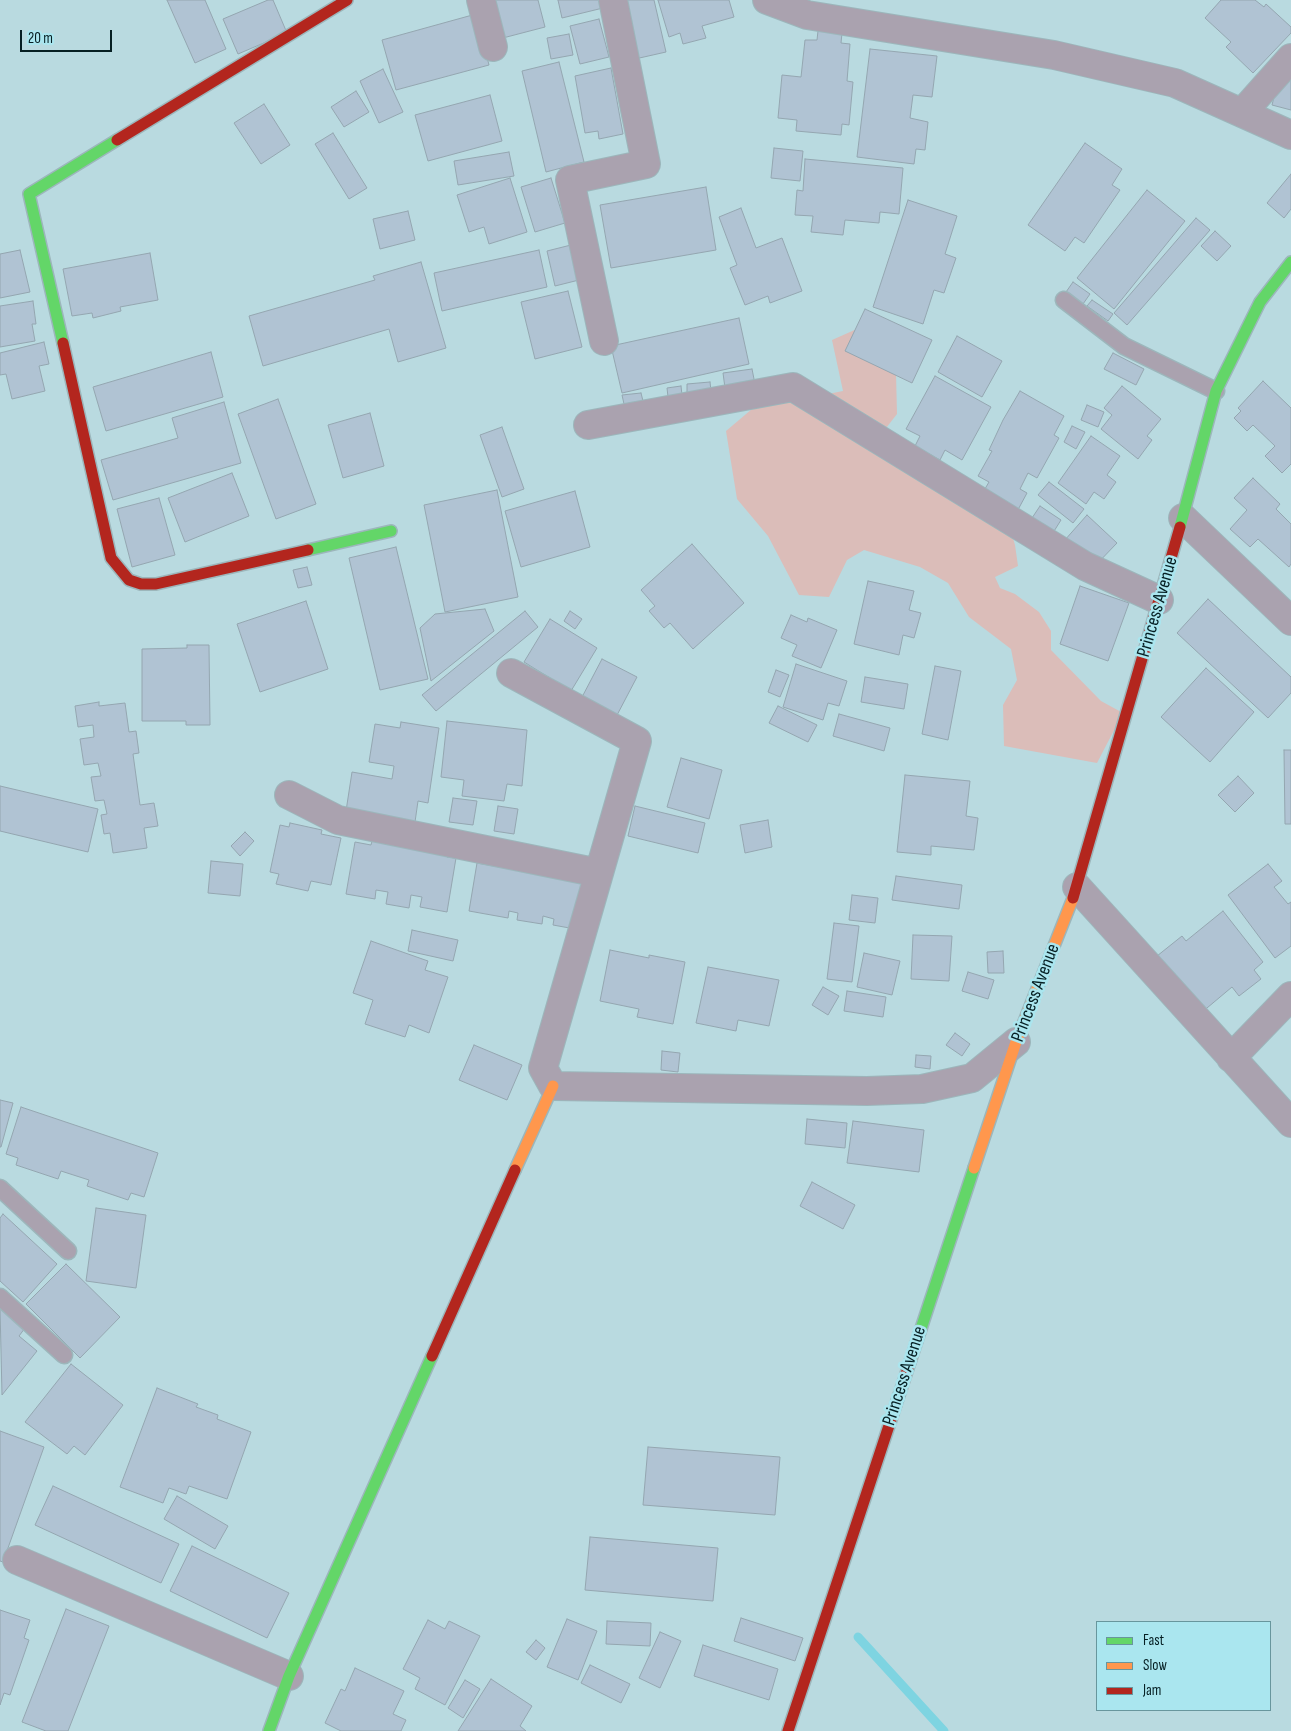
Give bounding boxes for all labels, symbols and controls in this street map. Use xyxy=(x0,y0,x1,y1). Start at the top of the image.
scale bar xyxy=(22,20,115,52)
text: 20 m xyxy=(28,29,53,48)
street label: Princess Avenue xyxy=(1133,554,1183,660)
street label: Princess Avenue xyxy=(1007,941,1065,1045)
street label: Princess Avenue xyxy=(878,1323,932,1429)
legend xyxy=(1096,1621,1271,1711)
text: Fast xyxy=(1143,1631,1164,1650)
text: Slow xyxy=(1143,1656,1167,1675)
text: Jam xyxy=(1143,1681,1161,1700)

